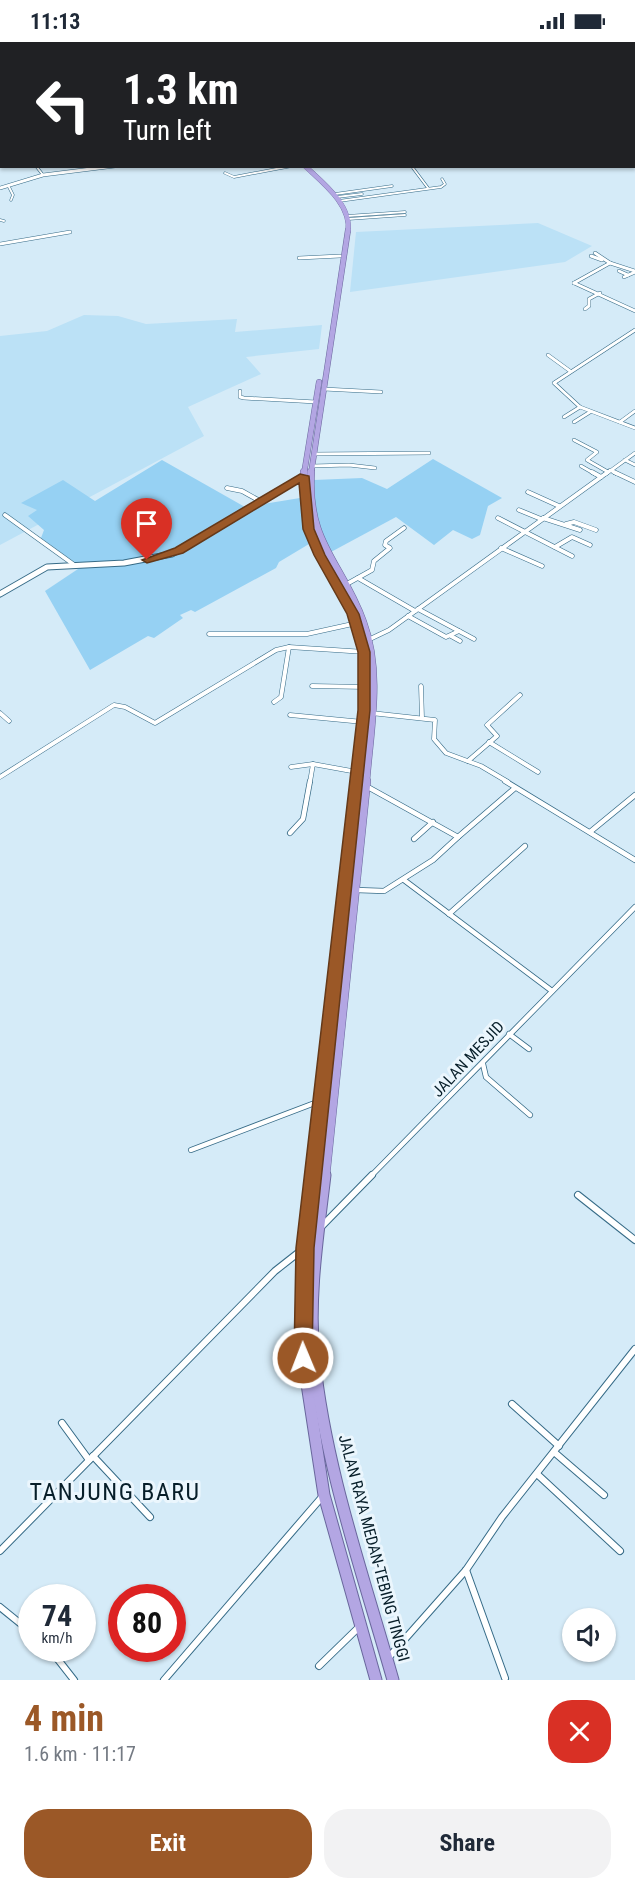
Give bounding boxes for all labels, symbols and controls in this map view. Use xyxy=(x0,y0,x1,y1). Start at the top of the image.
text: 11:13 xyxy=(30,9,81,34)
text: 1.3 km xyxy=(123,65,239,114)
icon: left xyxy=(24,66,102,144)
text: Turn left xyxy=(123,115,212,147)
pin xyxy=(121,498,172,560)
icon: arrive xyxy=(130,507,163,540)
street label: JALAN MESJID xyxy=(428,1017,508,1101)
position arrow xyxy=(271,1326,335,1390)
street label: JALAN RAYA MEDAN-TEBING TINGGI xyxy=(335,1433,413,1663)
district label: TANJUNG BARU xyxy=(29,1478,201,1506)
speed limit sign: 80 xyxy=(108,1584,186,1662)
text: 74 xyxy=(42,1598,72,1633)
map controls xyxy=(562,1608,616,1662)
button: sound xyxy=(562,1608,616,1662)
text: km/h xyxy=(42,1629,72,1647)
text: 4 min xyxy=(24,1698,104,1740)
button: close xyxy=(548,1700,611,1763)
text: 1.6 km · 11:17 xyxy=(24,1742,136,1766)
button: Exit xyxy=(24,1809,312,1878)
button: Share xyxy=(324,1809,611,1878)

